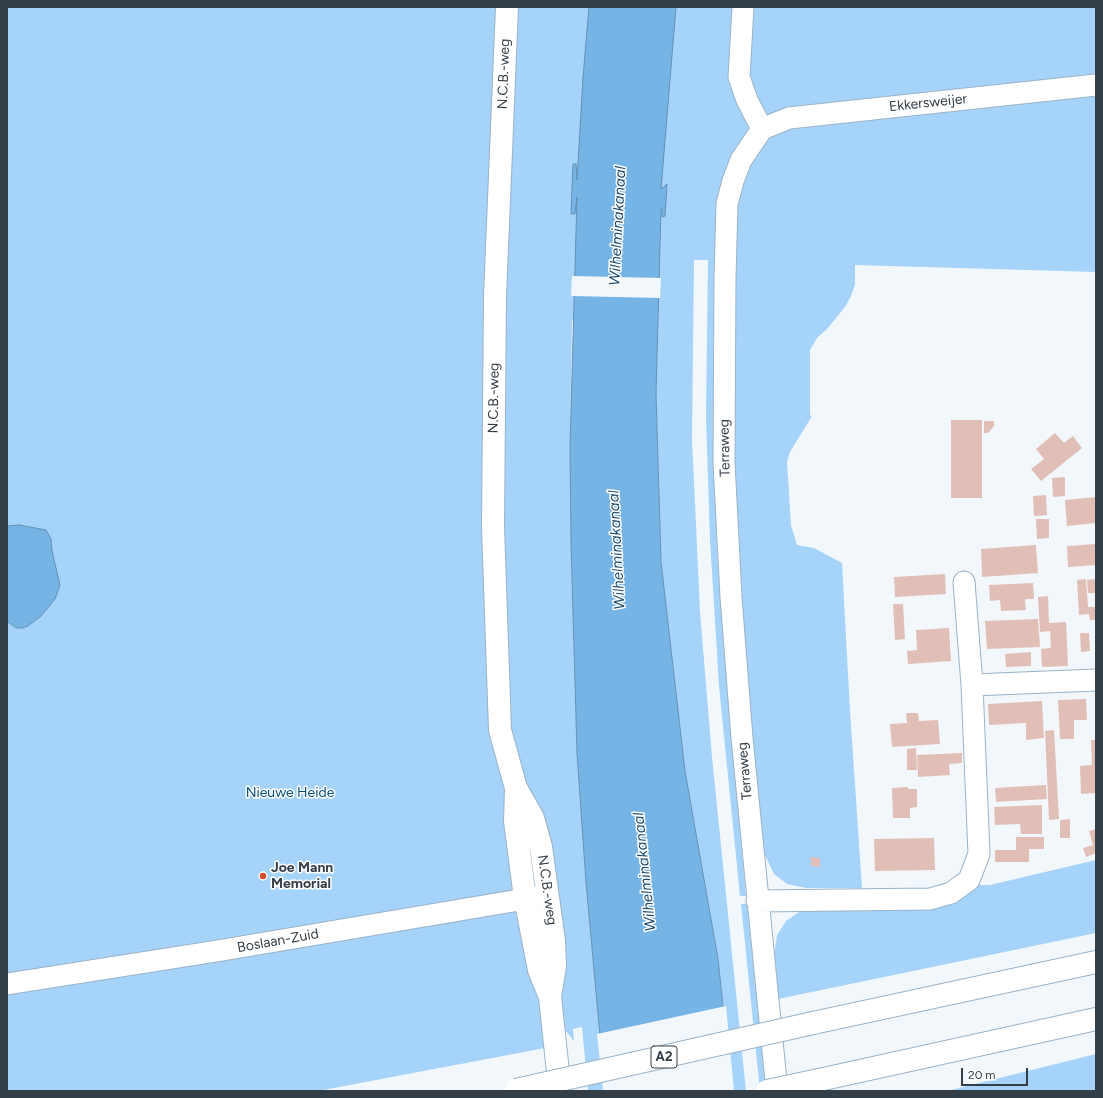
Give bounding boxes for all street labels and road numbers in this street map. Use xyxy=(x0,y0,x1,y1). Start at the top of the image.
street label: N.C.B.-weg xyxy=(494,38,514,110)
street label: Ekkersweijer xyxy=(888,91,968,115)
street label: N.C.B.-weg xyxy=(485,362,503,434)
street label: Terraweg xyxy=(716,419,734,477)
street label: Terraweg xyxy=(734,742,756,800)
street label: N.C.B.-weg xyxy=(534,854,560,926)
street label: Boslaan-Zuid xyxy=(236,926,320,956)
road number: A2 xyxy=(651,1046,677,1068)

